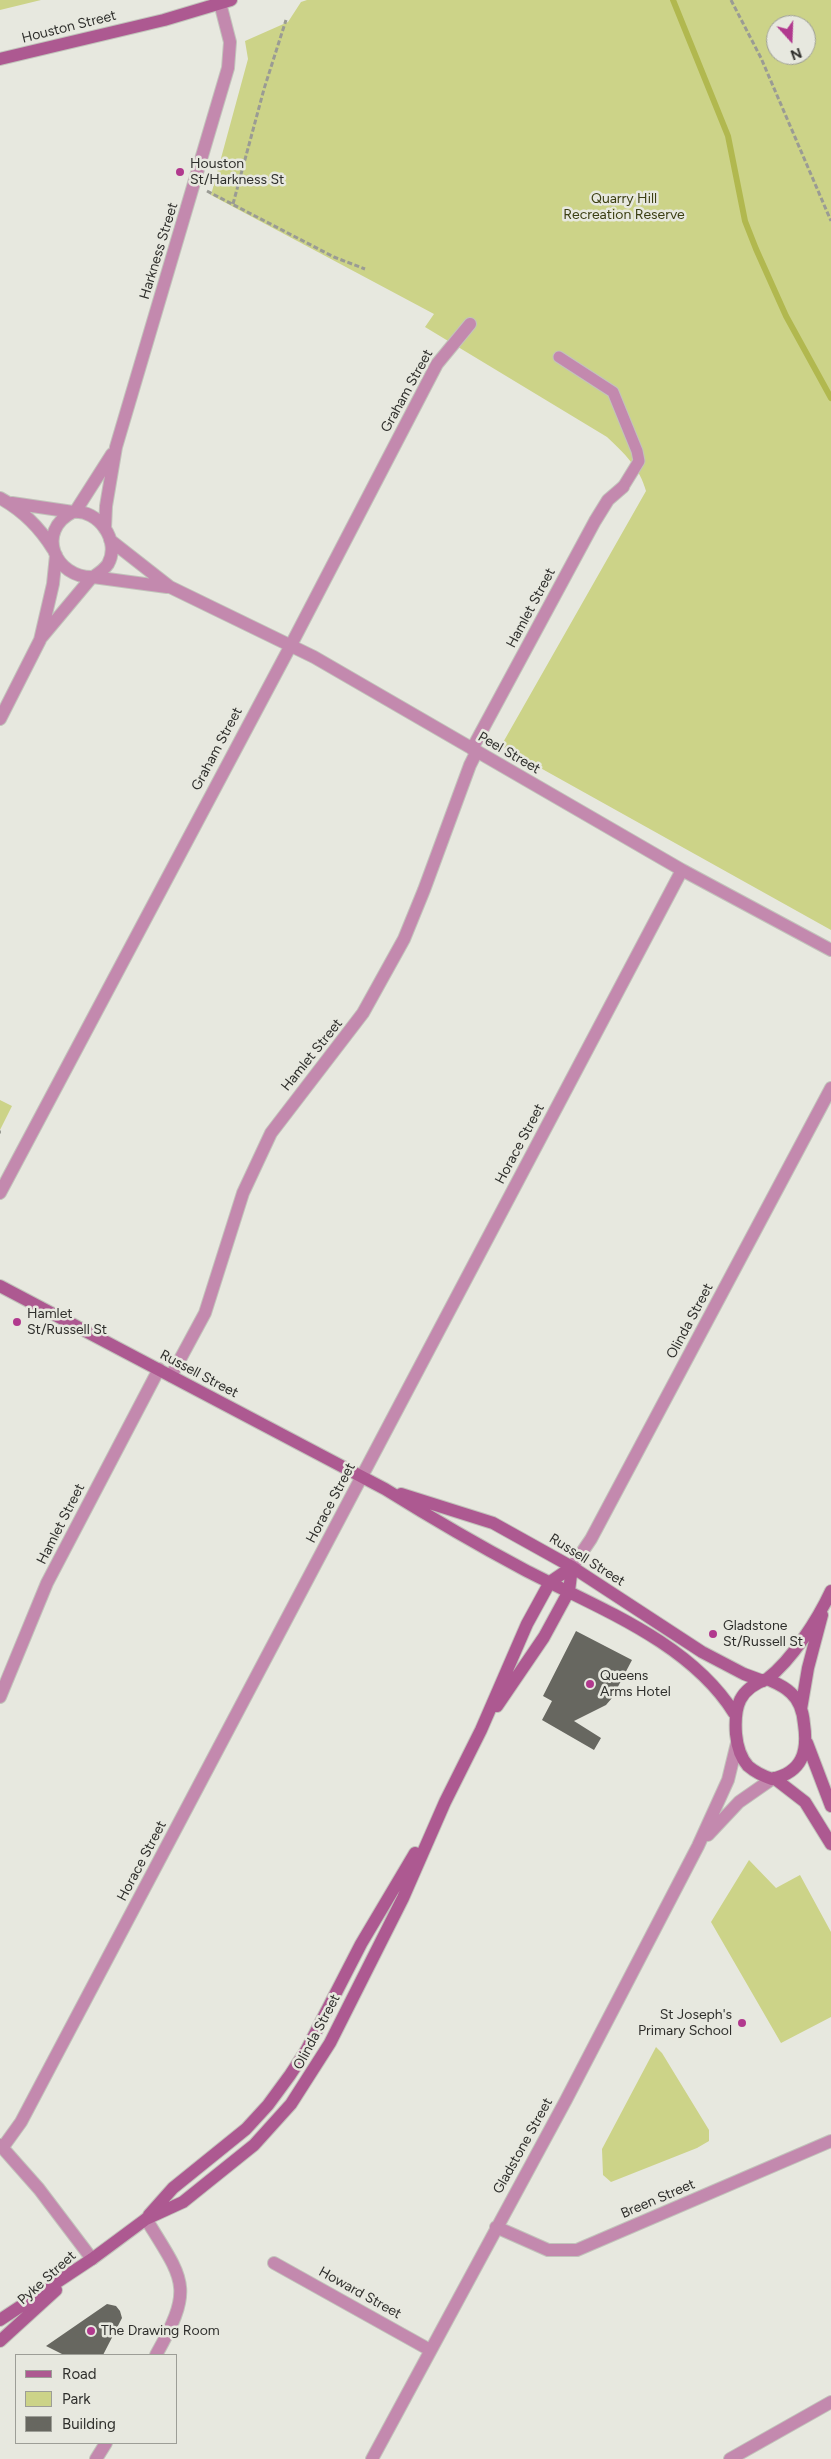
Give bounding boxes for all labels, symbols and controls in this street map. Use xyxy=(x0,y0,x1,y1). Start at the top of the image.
street label: Houston Street xyxy=(20,7,118,47)
north arrow xyxy=(766,15,816,65)
text: N xyxy=(788,44,804,63)
place label: Houston St/Harkness St xyxy=(190,156,284,188)
marker: Houston St/Harkness St xyxy=(174,166,186,178)
park label: Quarry Hill Recreation Reserve xyxy=(563,191,685,223)
street label: Harkness Street xyxy=(136,201,182,301)
street label: Graham Street xyxy=(377,347,437,435)
street label: Hamlet Street xyxy=(503,565,559,651)
street label: Graham Street xyxy=(188,704,246,794)
street label: Peel Street xyxy=(475,728,543,778)
street label: Hamlet Street xyxy=(278,1015,346,1095)
street label: Horace Street xyxy=(492,1101,548,1187)
street label: Olinda Street xyxy=(663,1280,717,1362)
place label: Hamlet St/Russell St xyxy=(27,1306,107,1338)
marker: Hamlet St/Russell St xyxy=(11,1316,23,1328)
street label: Russell Street xyxy=(157,1346,241,1402)
street label: Horace Street xyxy=(303,1460,359,1546)
street label: Hamlet Street xyxy=(33,1481,89,1567)
street label: Russell Street xyxy=(546,1530,628,1590)
place label: Gladstone St/Russell St xyxy=(723,1618,803,1650)
marker: Gladstone St/Russell St xyxy=(707,1628,719,1640)
place label: Queens Arms Hotel xyxy=(600,1668,671,1700)
marker: Queens Arms Hotel xyxy=(584,1678,596,1690)
street label: Horace Street xyxy=(114,1818,170,1904)
street label: Olinda Street xyxy=(290,1991,344,2073)
place label: St Joseph's Primary School xyxy=(638,2007,732,2040)
marker: St Joseph's Primary School xyxy=(736,2017,748,2029)
street label: Gladstone Street xyxy=(490,2095,556,2197)
street label: Breen Street xyxy=(618,2176,698,2222)
street label: Pyke Street xyxy=(14,2248,80,2308)
street label: Howard Street xyxy=(316,2263,404,2323)
place label: The Drawing Room xyxy=(101,2323,220,2339)
marker: The Drawing Room xyxy=(85,2325,97,2337)
legend xyxy=(15,2354,178,2444)
text: Road xyxy=(62,2365,97,2383)
text: Park xyxy=(62,2390,91,2408)
text: Building xyxy=(62,2415,116,2433)

